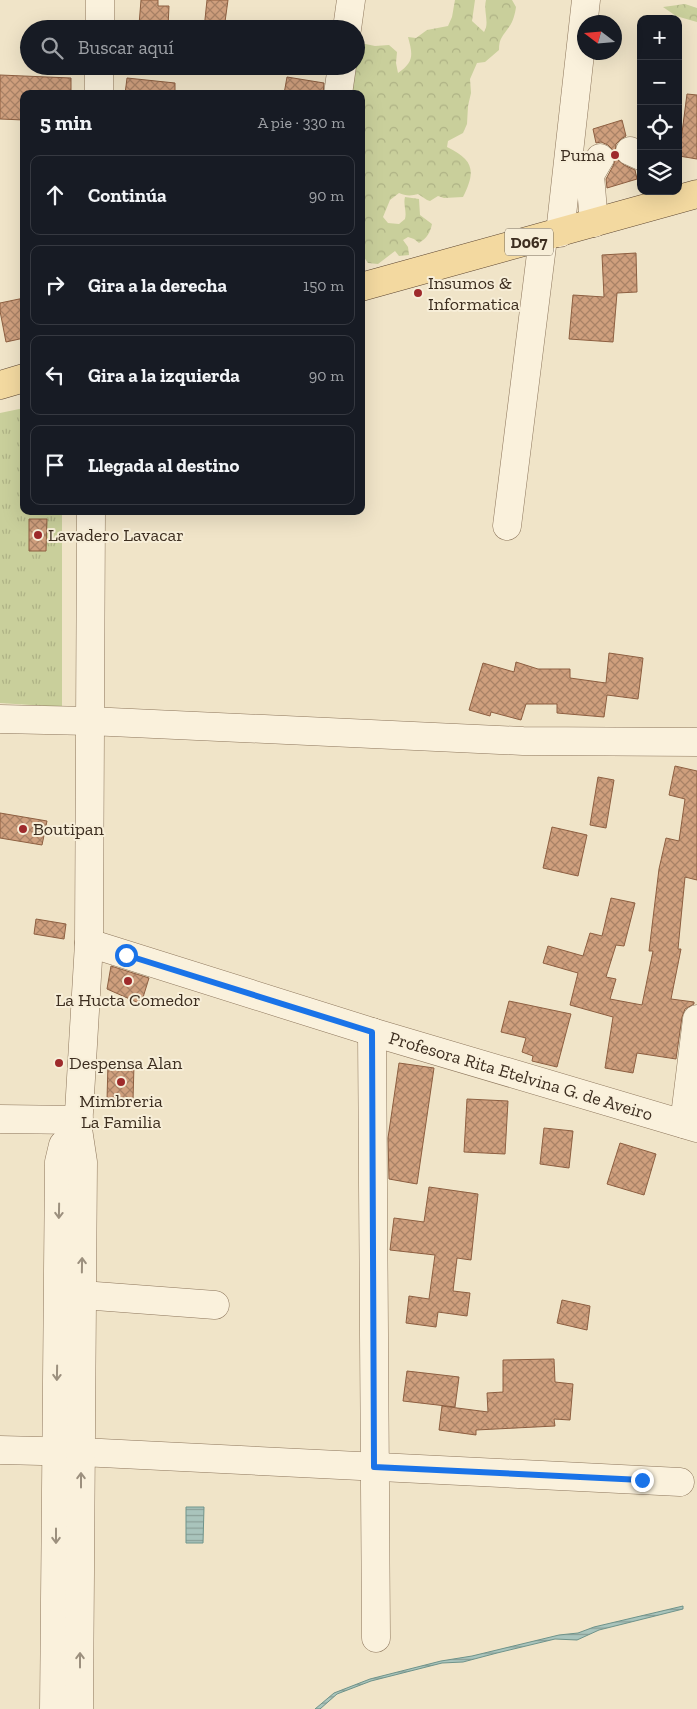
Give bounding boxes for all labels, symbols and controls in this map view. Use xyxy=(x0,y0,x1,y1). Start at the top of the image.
north arrow xyxy=(577,15,622,60)
map controls xyxy=(637,15,682,195)
button: + xyxy=(637,15,682,60)
search box xyxy=(20,20,365,75)
icon: search xyxy=(38,34,66,62)
text: Buscar aquí xyxy=(78,36,174,59)
button: − xyxy=(637,60,682,105)
button: locate xyxy=(637,105,682,150)
text: 5 min xyxy=(40,110,92,135)
text: A pie · 330 m xyxy=(258,113,345,132)
place label: Puma xyxy=(560,144,605,166)
marker: Puma xyxy=(609,149,621,161)
button: layers xyxy=(637,150,682,195)
icon: ahead xyxy=(41,181,69,209)
text: Continúa xyxy=(88,184,167,207)
text: 90 m xyxy=(309,186,344,205)
road number: D067 xyxy=(505,228,553,256)
icon: right xyxy=(41,271,69,299)
place label: Insumos & Informatica xyxy=(428,272,520,315)
text: Gira a la derecha xyxy=(88,274,227,297)
text: 150 m xyxy=(303,276,344,295)
marker: Insumos & Informatica xyxy=(412,287,424,299)
icon: left xyxy=(41,361,69,389)
text: Gira a la izquierda xyxy=(88,364,240,387)
text: 90 m xyxy=(309,366,344,385)
icon: arrive xyxy=(41,451,69,479)
text: Llegada al destino xyxy=(88,454,239,477)
place label: Lavadero Lavacar xyxy=(48,524,184,546)
marker: Lavadero Lavacar xyxy=(32,529,44,541)
place label: Boutipan xyxy=(33,818,105,840)
marker: Boutipan xyxy=(17,823,29,835)
route start xyxy=(115,944,138,967)
marker: La Hucta Comedor xyxy=(122,975,134,987)
place label: La Hucta Comedor xyxy=(55,989,201,1011)
street label: Profesora Rita Etelvina G. de Aveiro xyxy=(386,1027,656,1125)
place label: Despensa Alan xyxy=(69,1052,183,1074)
marker: Despensa Alan xyxy=(53,1057,65,1069)
marker: Mimbreria La Familia xyxy=(115,1076,127,1088)
place label: Mimbreria La Familia xyxy=(79,1090,163,1133)
one-way arrow xyxy=(54,1202,64,1219)
one-way arrow xyxy=(77,1258,87,1274)
one-way arrow xyxy=(52,1365,62,1381)
route end xyxy=(631,1469,654,1492)
one-way arrow xyxy=(76,1473,86,1489)
one-way arrow xyxy=(51,1528,61,1544)
one-way arrow xyxy=(75,1653,85,1669)

